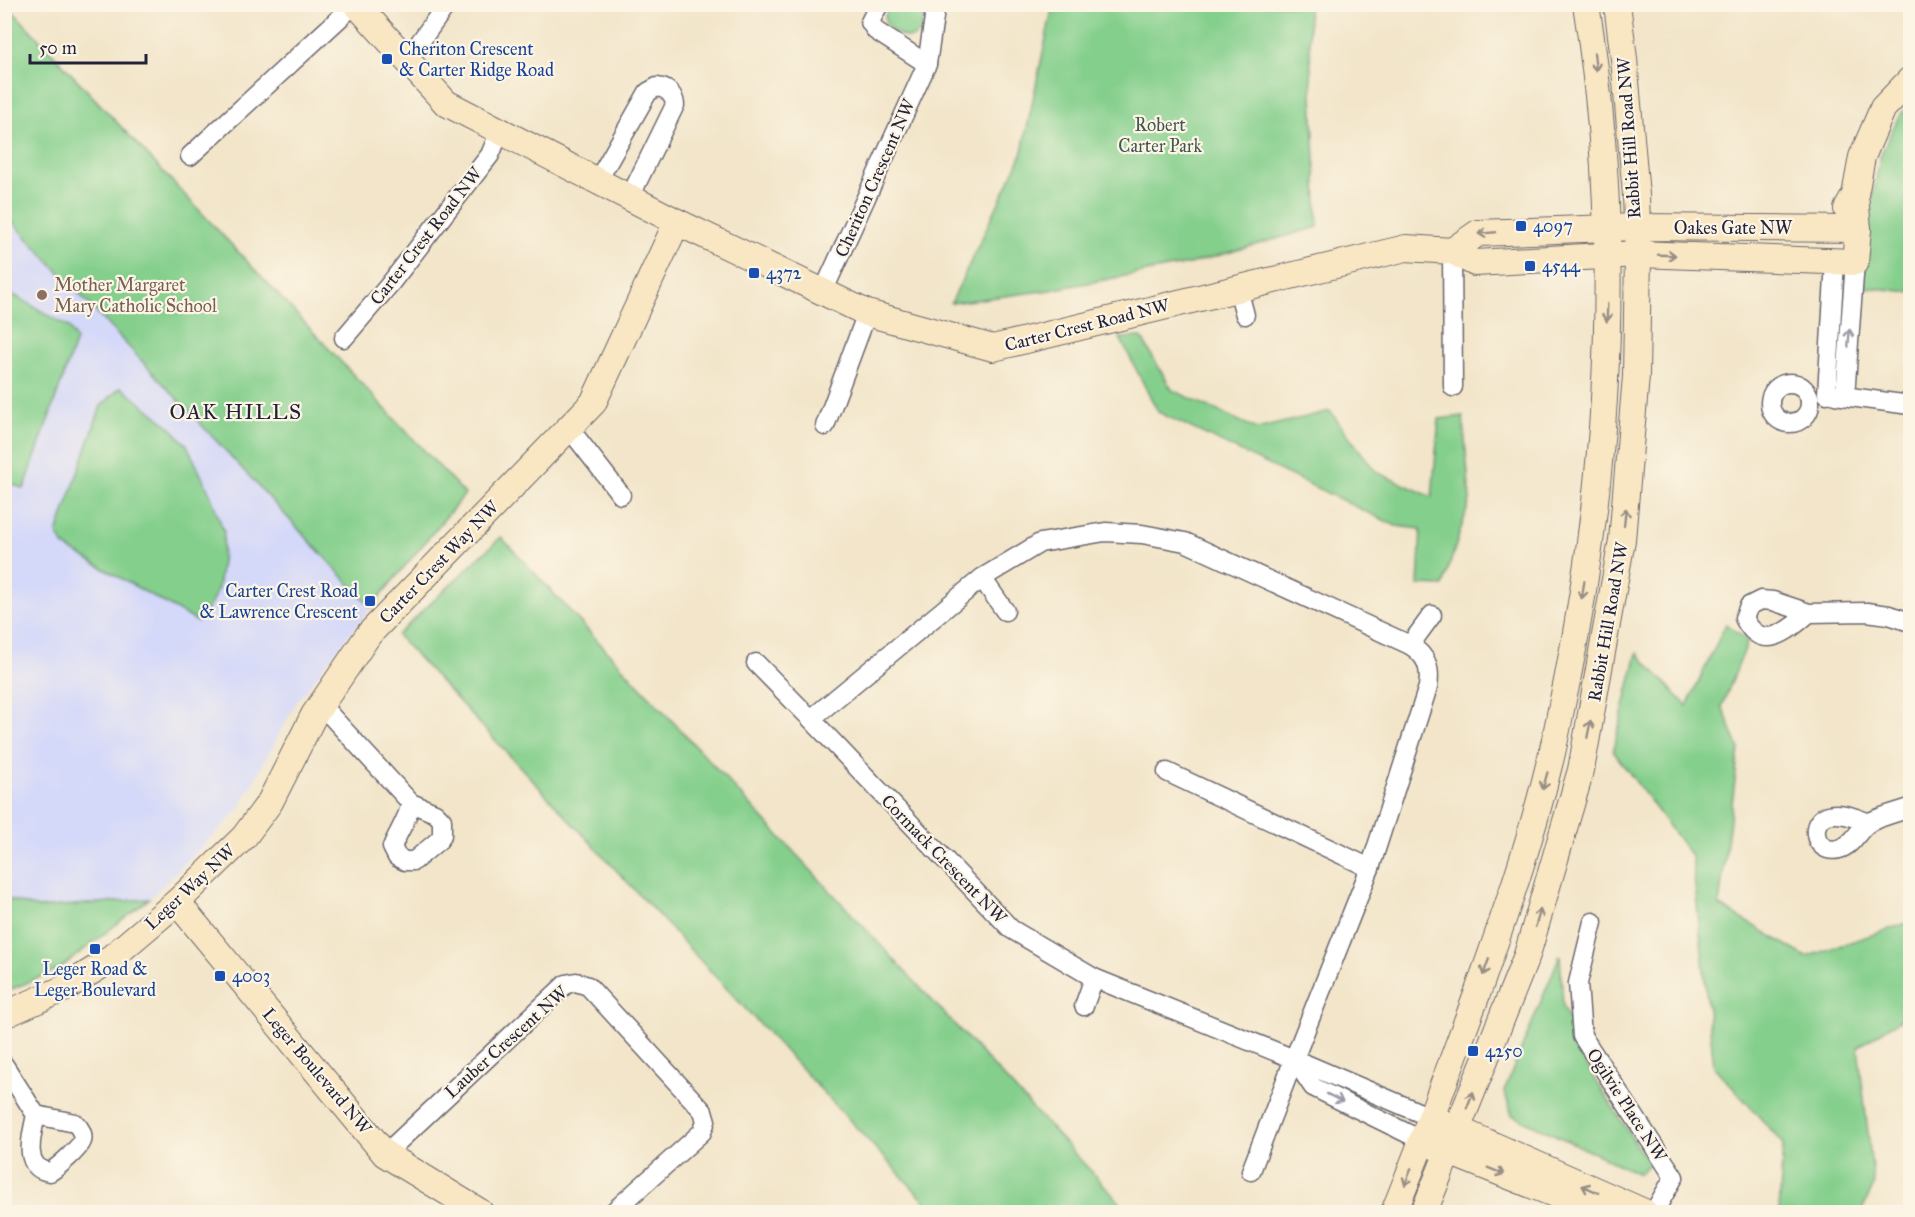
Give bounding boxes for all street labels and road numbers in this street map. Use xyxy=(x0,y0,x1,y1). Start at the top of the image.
street label: Rabbit Hill Road NW xyxy=(1612,56,1646,219)
street label: Cheriton Crescent NW xyxy=(830,95,920,261)
street label: Carter Crest Road NW xyxy=(365,162,487,309)
street label: Oakes Gate NW xyxy=(1674,217,1793,239)
street label: Carter Crest Road NW xyxy=(1002,294,1172,356)
street label: Carter Crest Way NW xyxy=(375,495,504,628)
street label: Rabbit Hill Road NW xyxy=(1583,540,1633,703)
street label: Cormack Crescent NW xyxy=(877,790,1012,929)
street label: Leger Way NW xyxy=(140,839,241,935)
street label: Lauber Crescent NW xyxy=(440,980,573,1103)
street label: Leger Boulevard NW xyxy=(257,1003,377,1140)
street label: Ogilvie Place NW xyxy=(1581,1044,1672,1167)

